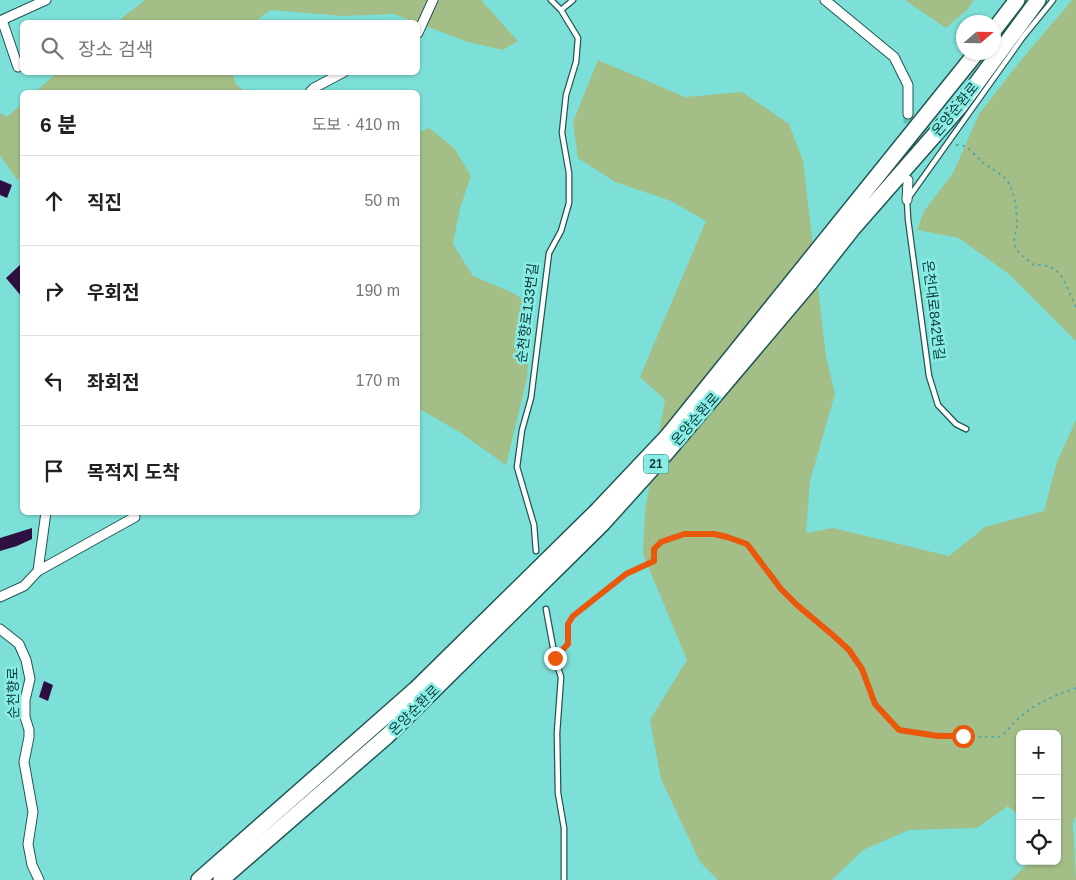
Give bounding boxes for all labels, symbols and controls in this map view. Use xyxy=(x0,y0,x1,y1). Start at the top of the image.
north arrow xyxy=(956,15,1001,60)
search box xyxy=(20,20,420,75)
icon: search xyxy=(38,34,66,62)
text: 장소 검색 xyxy=(78,39,153,60)
street label: 온양순환로 xyxy=(929,79,982,139)
text: 6 분 xyxy=(40,113,77,136)
text: 도보 · 410 m xyxy=(312,116,400,133)
icon: ahead xyxy=(40,187,68,215)
text: 직진 xyxy=(87,192,122,213)
text: 50 m xyxy=(364,192,400,209)
street label: 온천대로842번길 xyxy=(920,259,948,361)
street label: 순천향로133번길 xyxy=(513,262,541,364)
icon: right xyxy=(40,277,68,305)
text: 우회전 xyxy=(87,282,139,303)
text: 190 m xyxy=(356,282,400,299)
icon: left xyxy=(40,367,68,395)
text: 좌회전 xyxy=(87,372,139,393)
text: 170 m xyxy=(356,372,400,389)
street label: 온양순환로 xyxy=(668,389,722,449)
road number: 21 xyxy=(644,454,668,474)
icon: arrive xyxy=(40,457,68,485)
text: 목적지 도착 xyxy=(87,462,180,483)
route end xyxy=(544,647,567,670)
street label: 순천향로 xyxy=(5,667,21,719)
street label: 온양순환로 xyxy=(386,681,443,738)
route start xyxy=(952,725,975,748)
map controls xyxy=(1016,730,1061,865)
button: + xyxy=(1016,730,1061,775)
button: − xyxy=(1016,775,1061,820)
button: locate xyxy=(1016,820,1061,865)

